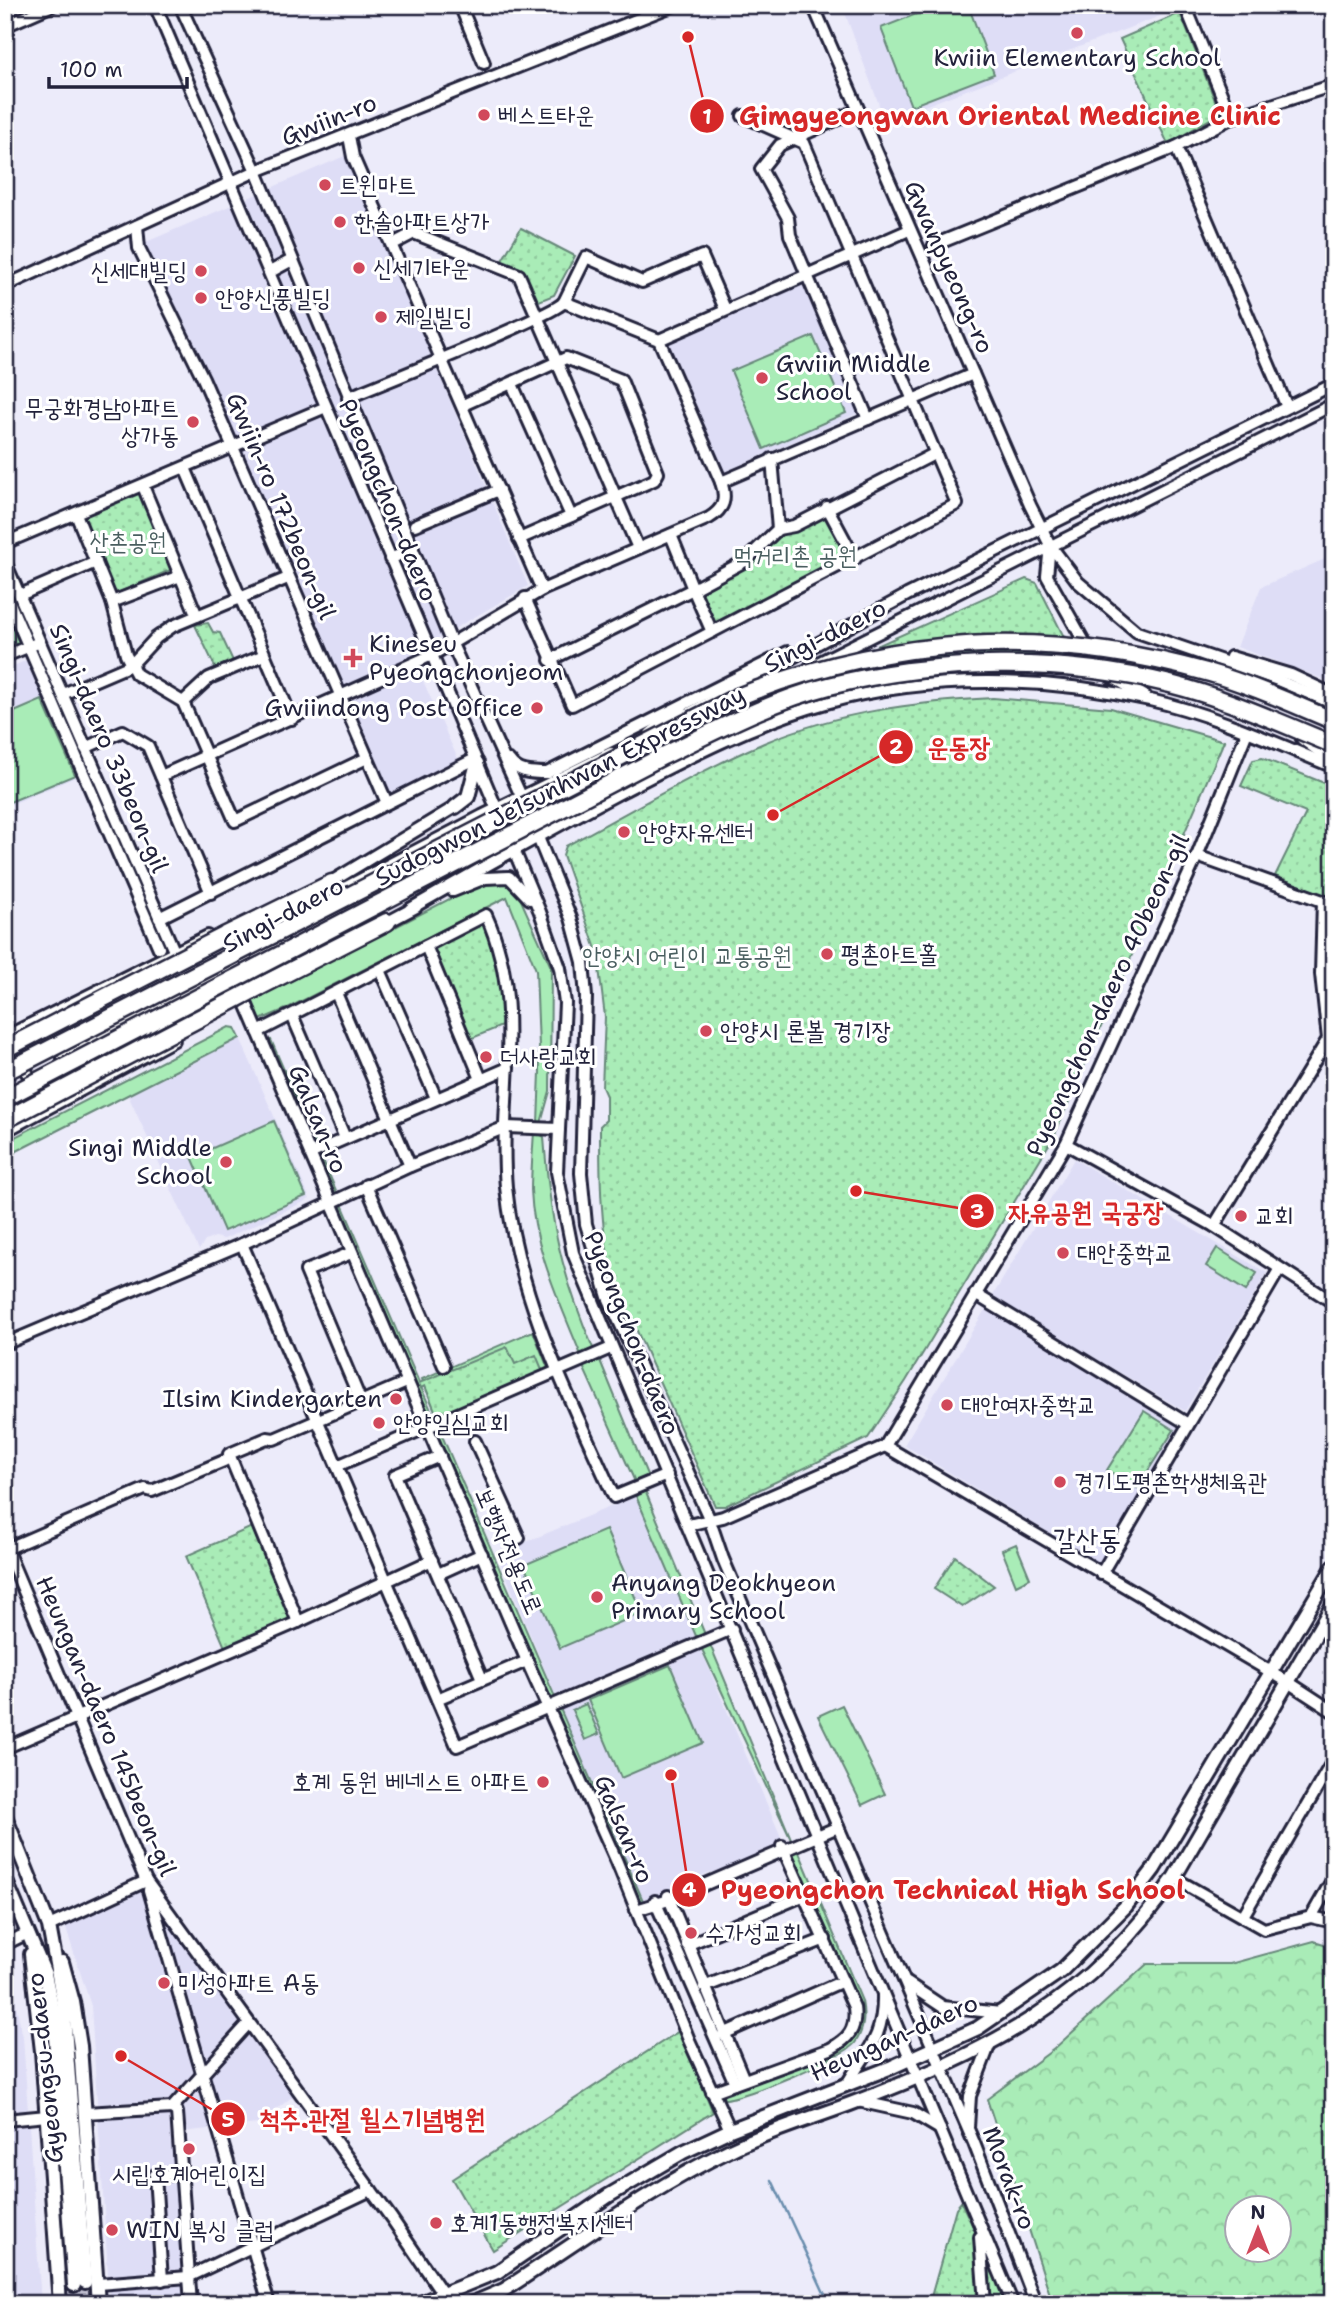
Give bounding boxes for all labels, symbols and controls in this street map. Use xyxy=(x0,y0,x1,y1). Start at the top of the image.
marker: Kwiin Elementary School xyxy=(1069,25,1085,41)
place label: Kwiin Elementary School xyxy=(933,42,1221,74)
scale bar xyxy=(49,46,187,90)
text: 100 m xyxy=(60,56,123,84)
street label: Gwiin-ro xyxy=(276,86,382,154)
callout: Gimgyeongwan Oriental Medicine Clinic xyxy=(690,93,1295,140)
text: Gimgyeongwan Oriental Medicine Clinic xyxy=(739,98,1281,133)
place label: 베스트타운 xyxy=(498,99,595,131)
text: 1 xyxy=(702,103,712,131)
marker: 베스트타운 xyxy=(476,107,492,123)
place label: 트윈마트 xyxy=(339,169,416,201)
street label: Gwanpyeong-ro xyxy=(897,176,1001,358)
marker: 트윈마트 xyxy=(317,177,333,193)
place label: 한솔아파트상가 xyxy=(354,206,489,238)
marker: 한솔아파트상가 xyxy=(332,214,348,230)
place label: 신세기타운 xyxy=(373,252,470,284)
place label: 신세대빌딩 xyxy=(90,255,187,287)
marker: 신세기타운 xyxy=(351,260,367,276)
marker: 신세대빌딩 xyxy=(193,263,209,279)
place label: 안양신풍빌딩 xyxy=(215,282,331,314)
marker: 안양신풍빌딩 xyxy=(193,290,209,306)
place label: 제일빌딩 xyxy=(395,301,472,333)
marker: 제일빌딩 xyxy=(373,309,389,325)
place label: Gwiin Middle School xyxy=(776,348,931,408)
marker: Gwiin Middle School xyxy=(754,370,770,386)
street label: Gwiin-ro 172beon-gil xyxy=(219,388,344,625)
place label: 무궁화경남아파트 상가동 xyxy=(25,392,179,452)
street label: Pyeongchon-daero xyxy=(331,394,445,606)
marker: 무궁화경남아파트 상가동 xyxy=(185,414,201,430)
park label: 산촌공원 xyxy=(89,526,167,558)
park label: 먹거리촌 공원 xyxy=(733,540,857,572)
street label: Singi-daero xyxy=(758,592,892,680)
street label: Singi-daero 33beon-gil xyxy=(42,619,176,878)
place label: Kineseu Pyeongchonjeom xyxy=(369,628,563,688)
marker: Kineseu Pyeongchonjeom xyxy=(343,648,363,668)
street label: Sudogwon Je1sunhwan Expressway xyxy=(369,678,751,894)
place label: Gwiindong Post Office xyxy=(265,692,523,724)
marker: Gwiindong Post Office xyxy=(529,700,545,716)
callout: 운동장 xyxy=(878,724,1004,771)
text: 운동장 xyxy=(928,729,990,764)
text: 2 xyxy=(889,733,904,761)
place label: 안양자유센터 xyxy=(638,816,754,848)
marker: 안양자유센터 xyxy=(616,824,632,840)
street label: Pyeongchon-daero 40beon-gil xyxy=(1019,827,1197,1162)
street label: Singi-daero xyxy=(217,870,349,960)
place label: 평촌아트홀 xyxy=(841,938,938,970)
park label: 안양시 어린이 교통공원 xyxy=(582,940,792,972)
marker: 평촌아트홀 xyxy=(819,946,835,962)
place label: 안양시 론볼 경기장 xyxy=(720,1015,891,1047)
marker: 안양시 론볼 경기장 xyxy=(698,1023,714,1039)
place label: 더사랑교회 xyxy=(500,1041,597,1073)
marker: 더사랑교회 xyxy=(478,1049,494,1065)
street label: Galsan-ro xyxy=(281,1060,355,1178)
place label: Singi Middle School xyxy=(68,1132,213,1192)
marker: Singi Middle School xyxy=(218,1154,234,1170)
callout: 자유공원 국궁장 xyxy=(959,1188,1177,1235)
text: 자유공원 국궁장 xyxy=(1008,1194,1164,1229)
text: 3 xyxy=(970,1198,984,1226)
place label: 교회 xyxy=(1255,1200,1294,1232)
marker: 교회 xyxy=(1233,1208,1249,1224)
street label: Pyeongchon-daero xyxy=(576,1226,688,1440)
place label: 대안중학교 xyxy=(1077,1237,1174,1269)
marker: 대안중학교 xyxy=(1055,1245,1071,1261)
place label: Ilsim Kindergarten xyxy=(163,1383,382,1415)
place label: 대안여자중학교 xyxy=(961,1389,1096,1421)
marker: Ilsim Kindergarten xyxy=(388,1391,404,1407)
marker: 대안여자중학교 xyxy=(939,1397,955,1413)
place label: 안양일심교회 xyxy=(393,1407,509,1439)
marker: 안양일심교회 xyxy=(371,1415,387,1431)
place label: 경기도평촌학생체육관 xyxy=(1074,1466,1267,1498)
marker: 경기도평촌학생체육관 xyxy=(1052,1474,1068,1490)
street label: 보행자전용도로 xyxy=(468,1483,550,1619)
district label: 갈산동 xyxy=(1053,1520,1121,1558)
place label: Anyang Deokhyeon Primary School xyxy=(611,1567,836,1627)
street label: Heungan-daero 145beon-gil xyxy=(28,1571,184,1882)
marker: Anyang Deokhyeon Primary School xyxy=(589,1589,605,1605)
place label: 호계 동원 베네스트 아파트 xyxy=(292,1766,529,1798)
street label: Galsan-ro xyxy=(587,1770,661,1888)
marker: 호계 동원 베네스트 아파트 xyxy=(535,1774,551,1790)
callout: Pyeongchon Technical High School xyxy=(671,1866,1199,1913)
text: Pyeongchon Technical High School xyxy=(721,1872,1185,1907)
text: 4 xyxy=(682,1876,697,1904)
place label: 수가성교회 xyxy=(705,1917,802,1949)
marker: 수가성교회 xyxy=(683,1925,699,1941)
place label: 미성아파트 A동 xyxy=(178,1967,319,1999)
street label: Gyeongsu-daero xyxy=(19,1971,71,2165)
marker: 미성아파트 A동 xyxy=(156,1975,172,1991)
street label: Heungan-daero xyxy=(805,1987,983,2089)
callout: 척추.관절 윌스기념병원 xyxy=(210,2096,499,2143)
text: 척추.관절 윌스기념병원 xyxy=(259,2101,485,2136)
text: 5 xyxy=(221,2106,235,2134)
street label: Morak-ro xyxy=(975,2122,1043,2234)
marker: 시립호계어린이집 xyxy=(181,2141,197,2157)
place label: 시립호계어린이집 xyxy=(112,2158,266,2190)
north arrow xyxy=(1224,2194,1294,2264)
text: N xyxy=(1250,2200,1266,2225)
place label: 호계1동행정복지센터 xyxy=(450,2207,634,2239)
place label: WIN 복싱 클럽 xyxy=(126,2214,274,2246)
marker: 호계1동행정복지센터 xyxy=(428,2215,444,2231)
marker: WIN 복싱 클럽 xyxy=(104,2222,120,2238)

